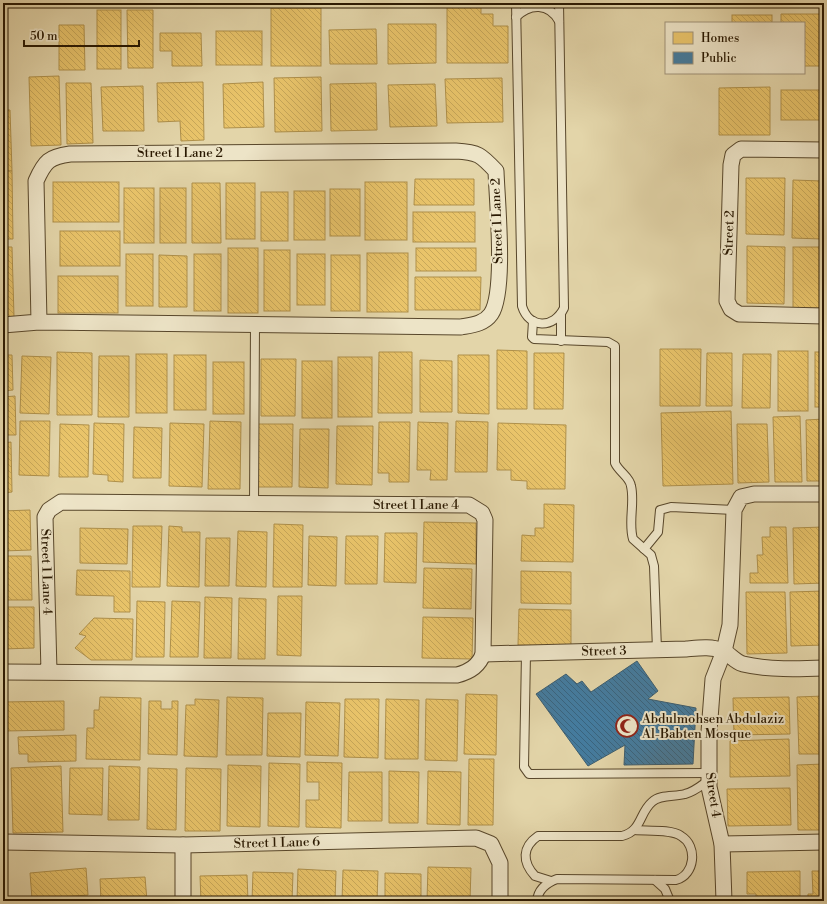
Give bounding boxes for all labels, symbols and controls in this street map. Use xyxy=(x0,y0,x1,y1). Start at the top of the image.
scale bar xyxy=(24,22,139,48)
legend xyxy=(665,22,805,74)
text: 50 m xyxy=(30,29,58,44)
text: Homes xyxy=(701,31,739,46)
text: Public xyxy=(701,51,737,66)
street label: Street 1 Lane 2 xyxy=(137,145,223,161)
street label: Street 1 Lane 2 xyxy=(488,178,506,264)
street label: Street 2 xyxy=(720,210,738,256)
street label: Street 1 Lane 4 xyxy=(373,497,459,513)
street label: Street 1 Lane 4 xyxy=(37,528,56,615)
street label: Street 3 xyxy=(581,642,627,660)
place label: Abdulmohsen Abdulaziz Al-Babten Mosque xyxy=(641,711,784,742)
mosque icon: Abdulmohsen Abdulaziz Al-Babten Mosque xyxy=(614,713,640,739)
street label: Street 4 xyxy=(702,771,724,819)
street label: Street 1 Lane 6 xyxy=(234,834,320,852)

